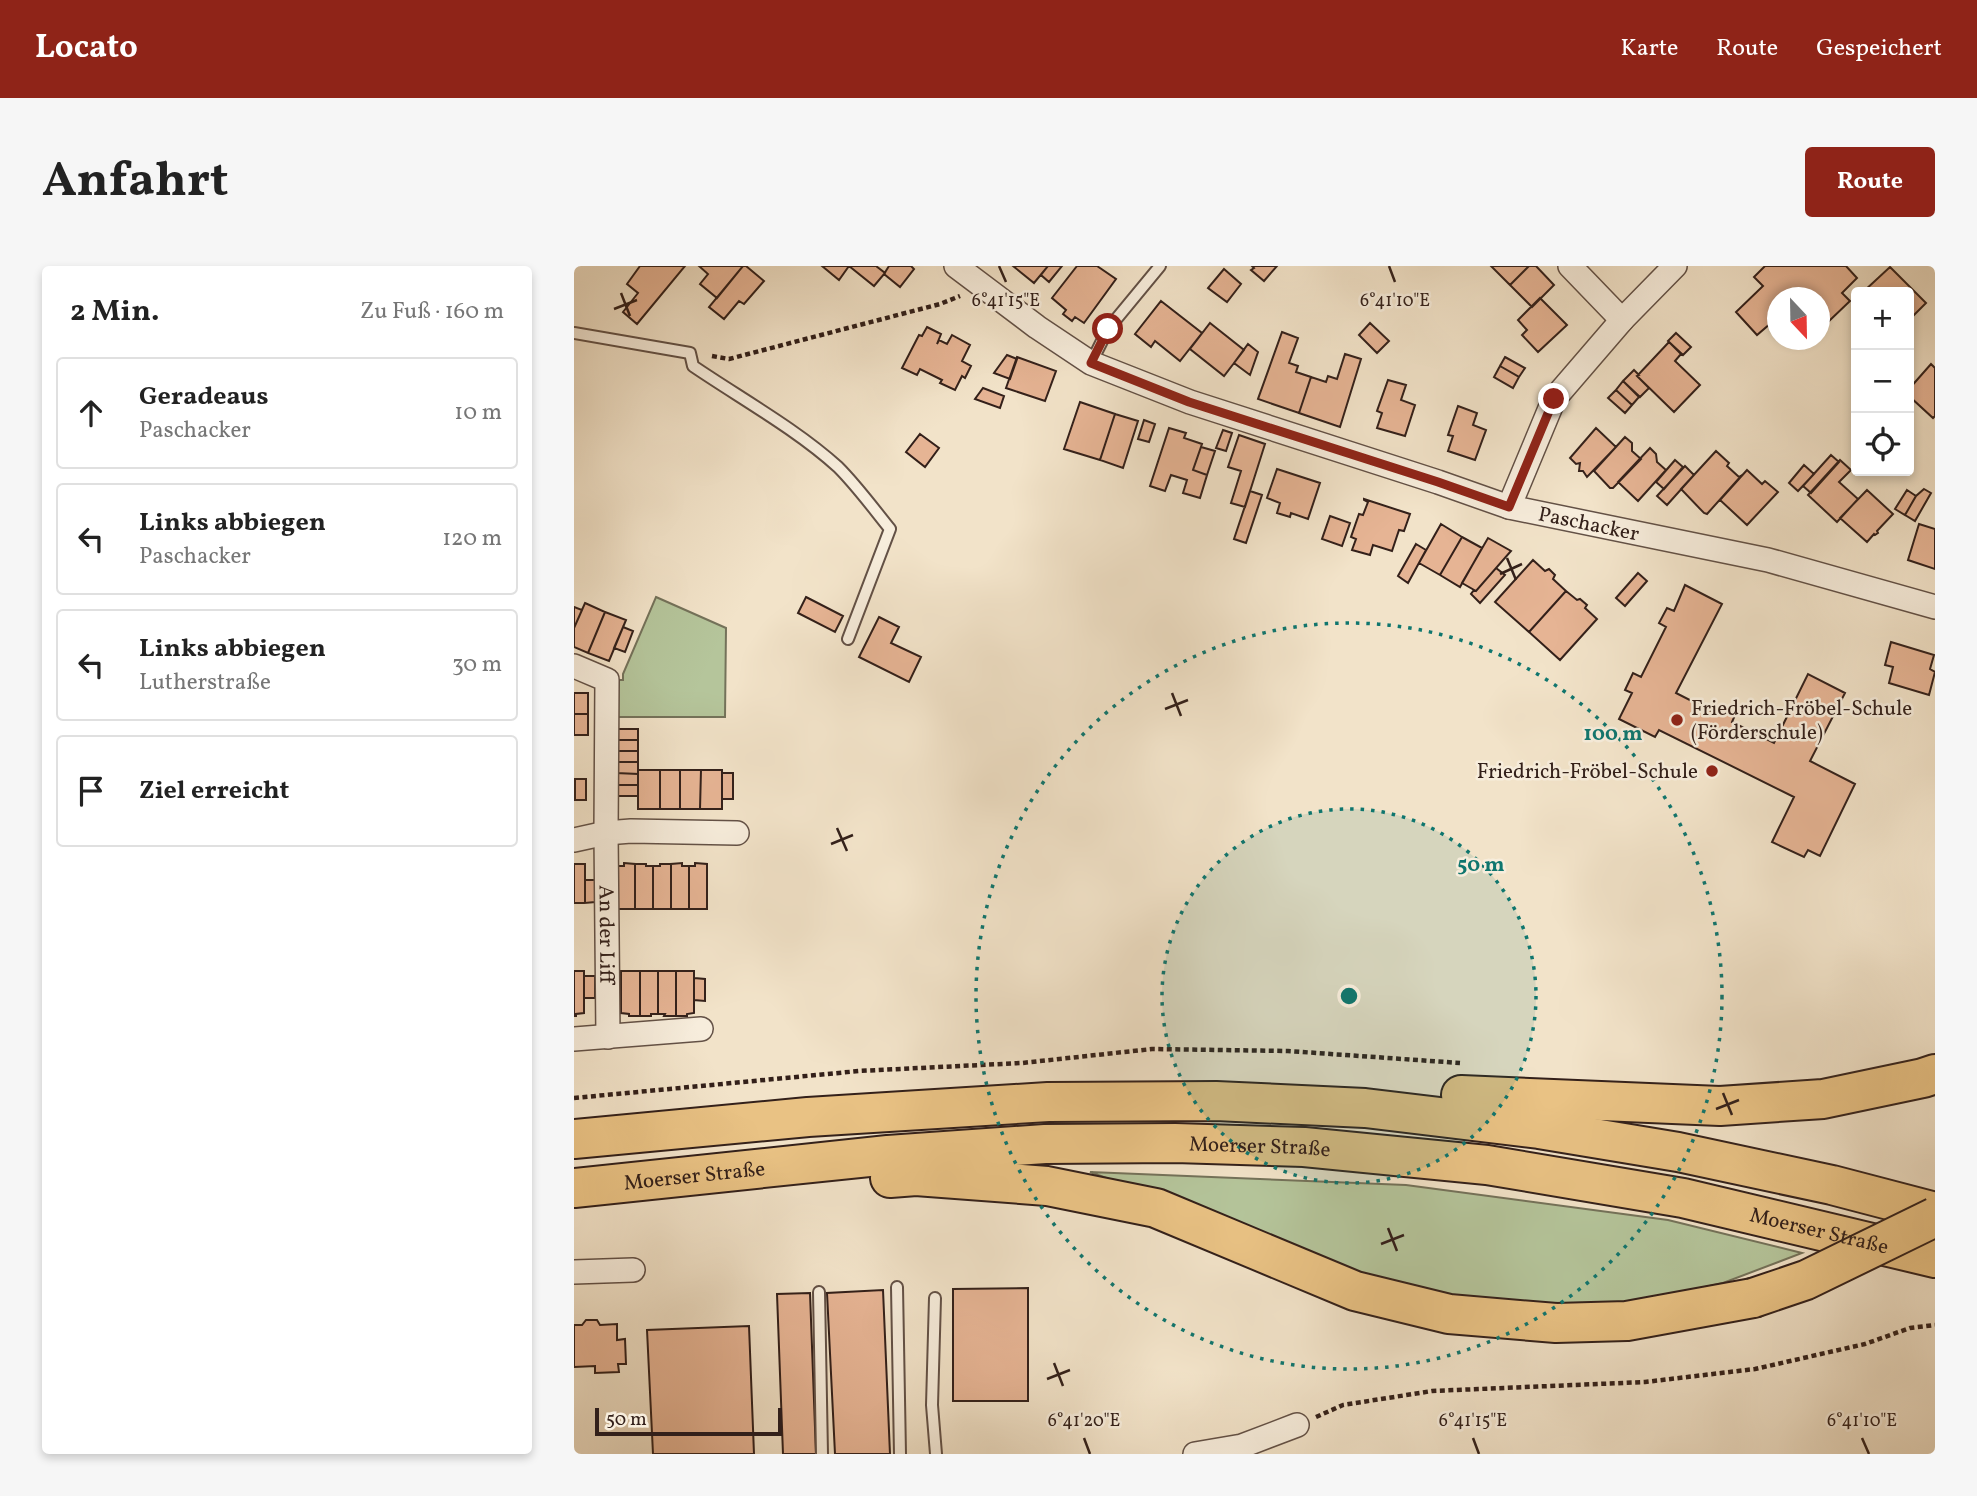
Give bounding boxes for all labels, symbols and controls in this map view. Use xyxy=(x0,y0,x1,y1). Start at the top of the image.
text: Locato xyxy=(35,26,138,72)
text: Karte xyxy=(1621,32,1678,66)
text: Route xyxy=(1716,32,1778,66)
text: Gespeichert xyxy=(1816,32,1942,66)
button: Route xyxy=(1805,147,1935,217)
text: Anfahrt xyxy=(42,148,229,217)
north arrow xyxy=(1767,287,1830,350)
map controls xyxy=(1851,287,1914,476)
button: + xyxy=(1851,287,1914,350)
text: 6°41'15"E xyxy=(972,289,1040,314)
text: 6°41'10"E xyxy=(1360,289,1430,314)
text: 2 Min. xyxy=(70,291,159,333)
text: Zu Fuß · 160 m xyxy=(360,296,504,328)
route start xyxy=(1092,313,1123,344)
button: − xyxy=(1851,350,1914,413)
text: Geradeaus xyxy=(139,379,268,415)
route end xyxy=(1538,383,1569,414)
icon: ahead xyxy=(72,394,110,432)
text: 10 m xyxy=(454,397,502,429)
button: locate xyxy=(1851,413,1914,476)
text: Paschacker xyxy=(139,415,251,447)
street label: Paschacker xyxy=(1535,500,1642,549)
text: Links abbiegen xyxy=(139,505,326,541)
icon: left xyxy=(72,520,110,558)
text: 120 m xyxy=(442,523,502,555)
text: Paschacker xyxy=(139,541,251,573)
text: Links abbiegen xyxy=(139,631,326,667)
icon: left xyxy=(72,646,110,684)
text: 30 m xyxy=(452,649,502,681)
text: Lutherstraße xyxy=(139,667,271,699)
place label: Friedrich-Fröbel-Schule (Förderschule) xyxy=(1691,695,1912,748)
marker: Friedrich-Fröbel-Schule (Förderschule) xyxy=(1669,712,1685,728)
text: 100 m xyxy=(1583,720,1643,749)
place label: Friedrich-Fröbel-Schule xyxy=(1477,758,1698,787)
marker: Friedrich-Fröbel-Schule xyxy=(1704,763,1720,779)
icon: arrive xyxy=(72,772,110,810)
text: Ziel erreicht xyxy=(139,773,289,809)
text: 50 m xyxy=(1457,851,1505,880)
street label: An der Liff xyxy=(591,885,620,986)
centre of rings xyxy=(1337,984,1361,1008)
street label: Moerser Straße xyxy=(1188,1130,1332,1166)
street label: Moerser Straße xyxy=(622,1155,767,1199)
street label: Moerser Straße xyxy=(1747,1201,1891,1262)
scale bar xyxy=(595,1405,782,1437)
text: 50 m xyxy=(606,1407,647,1433)
text: 6°41'20"E xyxy=(1048,1409,1120,1434)
text: 6°41'15"E xyxy=(1439,1409,1507,1434)
text: 6°41'10"E xyxy=(1827,1409,1897,1434)

